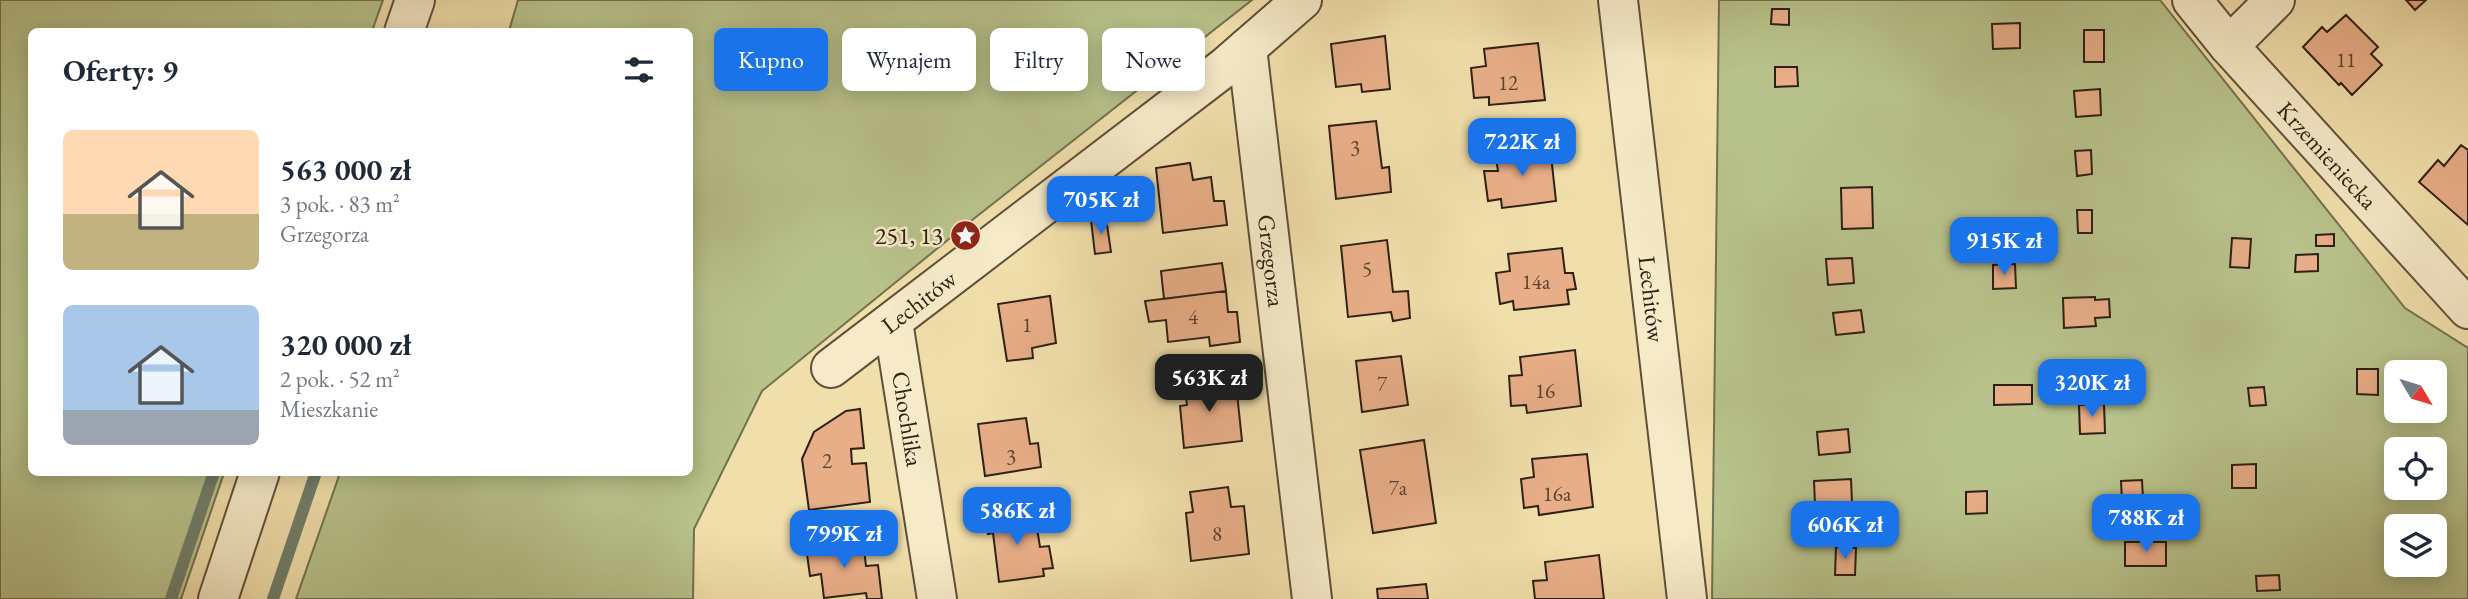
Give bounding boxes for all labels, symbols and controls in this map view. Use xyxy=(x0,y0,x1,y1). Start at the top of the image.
chip: Kupno xyxy=(714,28,828,91)
chip: Wynajem xyxy=(842,28,976,91)
chip: Filtry xyxy=(990,28,1088,91)
chip: Nowe xyxy=(1102,28,1205,91)
house number: 11 xyxy=(2336,46,2356,73)
text: Oferty: 9 xyxy=(63,51,178,90)
icon: filters xyxy=(620,51,658,89)
house number: 12 xyxy=(1498,69,1518,96)
street label: Krzemieniecka xyxy=(2271,94,2385,215)
pin: 722K zł xyxy=(1457,118,1587,178)
text: 722K zł xyxy=(1484,126,1560,156)
house number: 3 xyxy=(1350,134,1360,161)
text: 563 000 zł xyxy=(280,150,411,189)
icon: home xyxy=(119,158,203,242)
pin: 705K zł xyxy=(1036,176,1166,236)
text: 705K zł xyxy=(1063,184,1139,214)
text: 3 pok. · 83 m² xyxy=(280,189,400,219)
street label: Grzegorza xyxy=(1251,213,1293,309)
place icon: 251, 13 xyxy=(949,218,983,252)
pin: 915K zł xyxy=(1939,218,2069,277)
text: Grzegorza xyxy=(280,219,369,249)
place label: 251, 13 xyxy=(875,220,943,251)
text: 915K zł xyxy=(1966,225,2042,255)
street label: Lechitów xyxy=(1632,254,1673,344)
house number: 5 xyxy=(1362,255,1372,282)
street label: Lechitów xyxy=(875,262,963,340)
house number: 14a xyxy=(1522,268,1551,295)
house number: 4 xyxy=(1188,303,1199,330)
house number: 1 xyxy=(1022,311,1032,338)
text: 320 000 zł xyxy=(280,325,411,364)
icon: home xyxy=(119,333,203,417)
pin: 563K zł xyxy=(1144,354,1274,414)
pin: 320K zł xyxy=(2027,360,2157,419)
north arrow xyxy=(2384,360,2446,424)
map controls xyxy=(2384,360,2447,577)
text: 563K zł xyxy=(1171,362,1247,392)
text: 2 pok. · 52 m² xyxy=(280,364,400,394)
text: 320K zł xyxy=(2054,367,2130,397)
street label: Chochlika xyxy=(886,369,931,469)
house number: 7 xyxy=(1377,370,1388,397)
house number: 16 xyxy=(1535,377,1555,404)
text: Mieszkanie xyxy=(280,394,378,424)
button: locate xyxy=(2384,437,2447,500)
house number: 3 xyxy=(1006,443,1016,470)
house number: 2 xyxy=(822,447,832,474)
house number: 7a xyxy=(1389,474,1408,501)
house number: 16a xyxy=(1543,480,1572,507)
pin: 586K zł xyxy=(952,488,1082,547)
pin: 788K zł xyxy=(2081,494,2211,554)
text: 586K zł xyxy=(979,495,1055,525)
pin: 606K zł xyxy=(1780,502,1910,561)
text: 788K zł xyxy=(2108,502,2184,532)
text: 606K zł xyxy=(1807,509,1883,539)
pin: 799K zł xyxy=(779,510,909,570)
button: layers xyxy=(2384,514,2447,577)
text: 799K zł xyxy=(806,518,882,548)
house number: 8 xyxy=(1212,520,1222,547)

